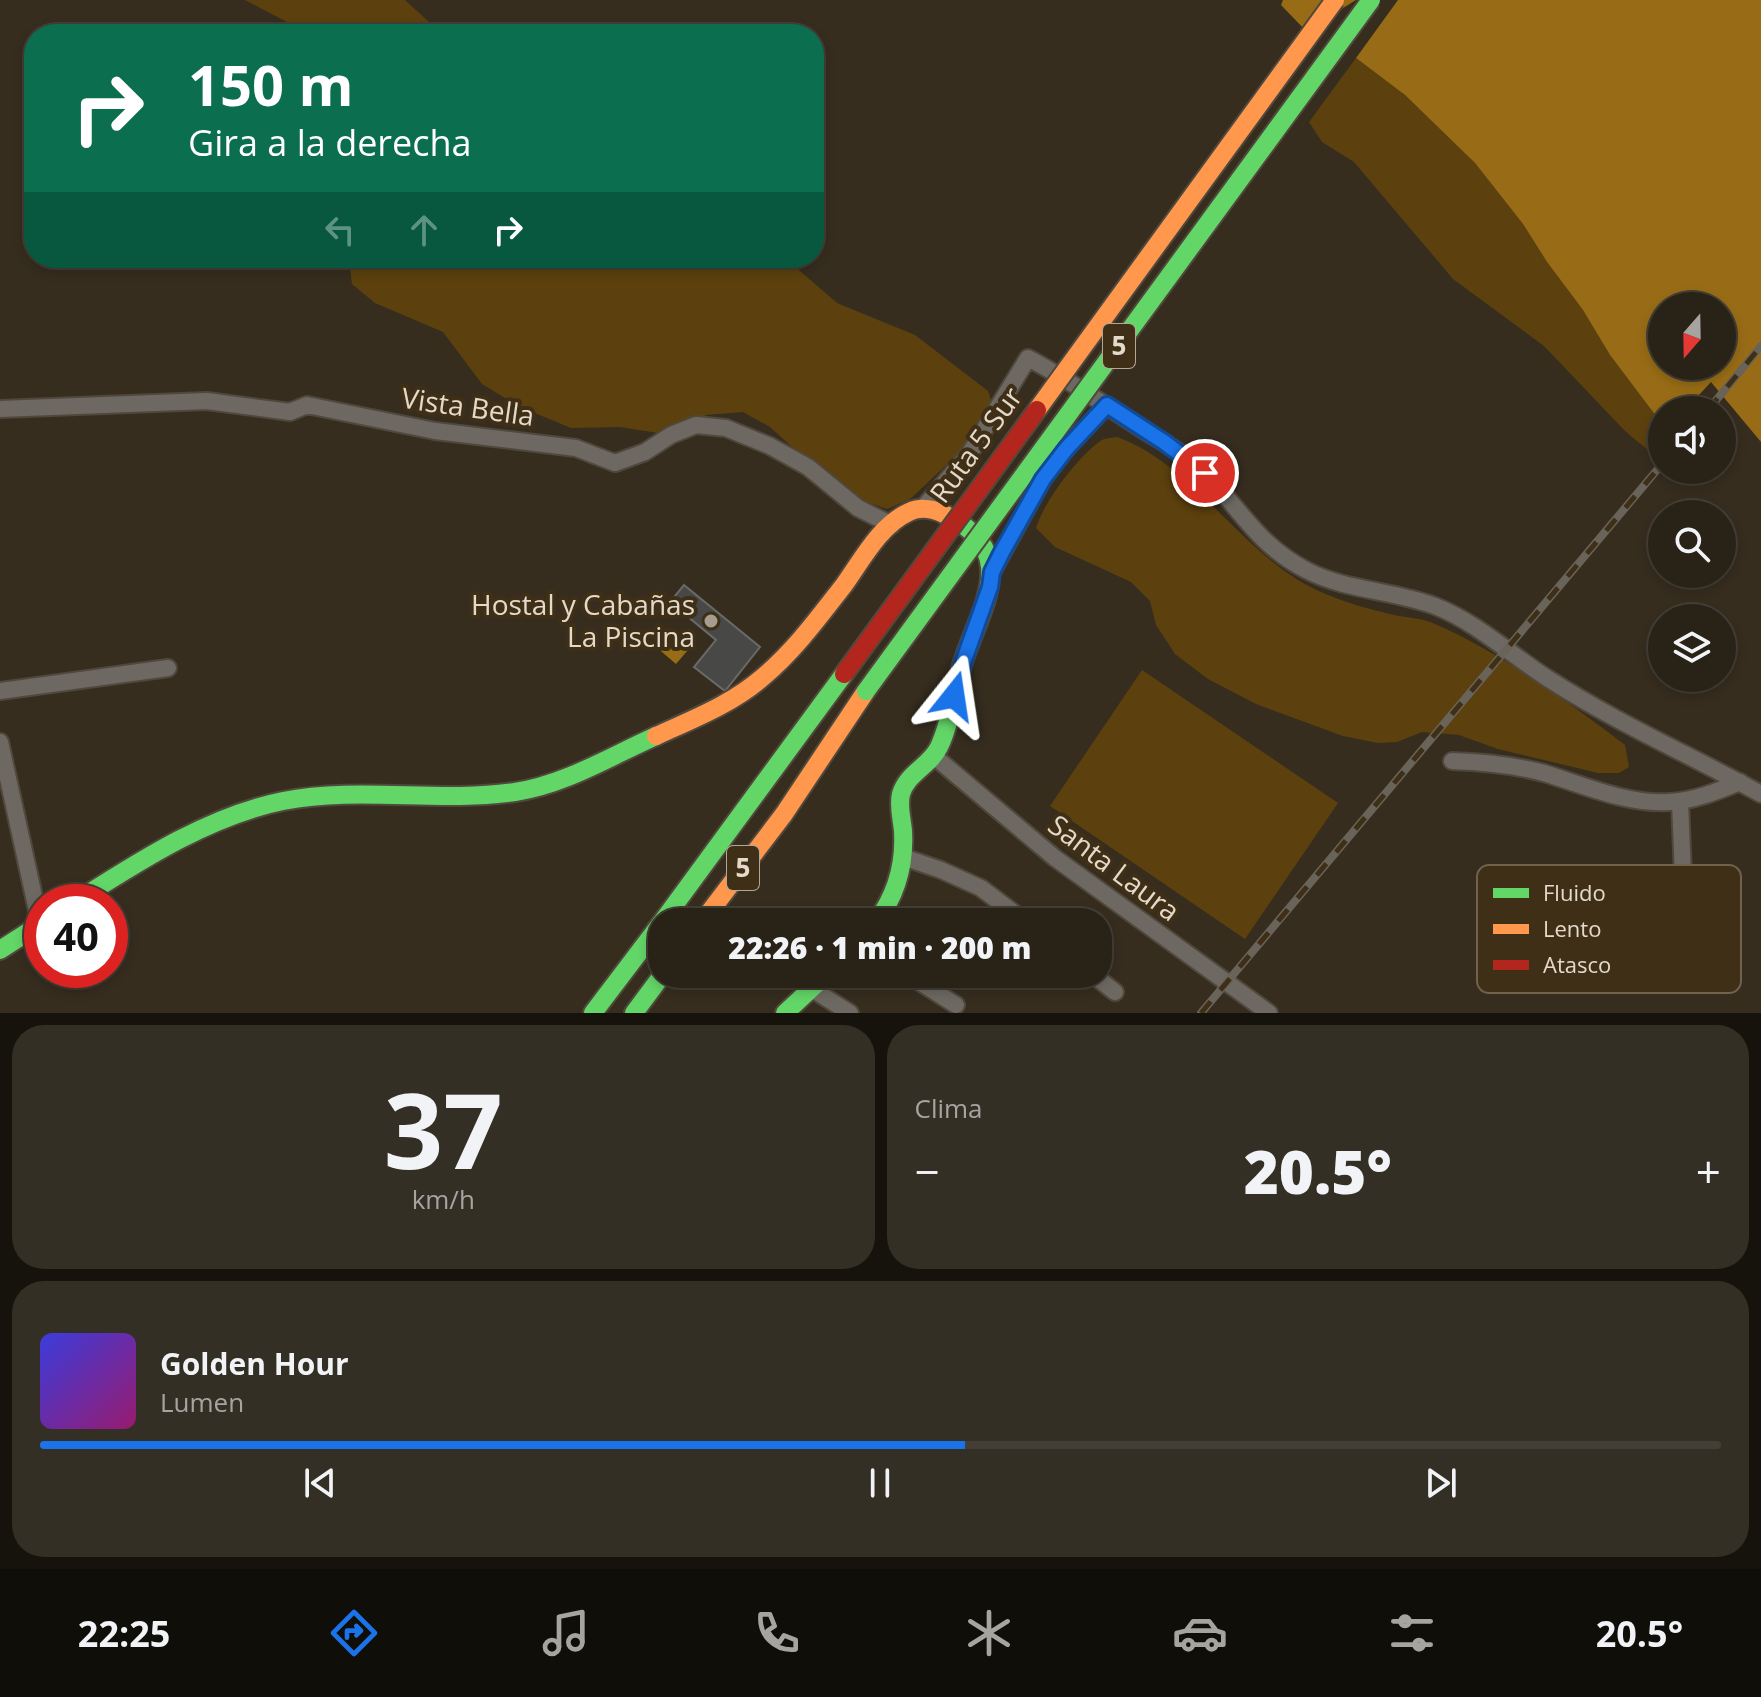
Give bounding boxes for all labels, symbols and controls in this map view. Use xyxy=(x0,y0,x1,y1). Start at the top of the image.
text: 150 m xyxy=(188,46,354,122)
icon: right xyxy=(56,56,160,160)
text: Gira a la derecha xyxy=(188,118,472,167)
icon: left xyxy=(318,208,362,252)
icon: ahead xyxy=(402,208,446,252)
icon: right xyxy=(486,208,530,252)
north arrow xyxy=(1648,292,1736,380)
map controls xyxy=(1648,292,1736,692)
road number: 5 xyxy=(1103,324,1135,368)
street label: Vista Bella xyxy=(399,378,537,434)
street label: Ruta 5 Sur xyxy=(920,378,1030,510)
button: sound xyxy=(1648,396,1736,484)
pin xyxy=(1171,439,1239,507)
icon: arrive xyxy=(1183,451,1227,495)
button: search xyxy=(1648,500,1736,588)
place label: Hostal y Cabañas La Piscina xyxy=(471,585,695,655)
button: layers xyxy=(1648,604,1736,692)
marker: Hostal y Cabañas La Piscina xyxy=(702,612,720,630)
position arrow xyxy=(912,654,996,738)
street label: Santa Laura xyxy=(1041,805,1188,929)
road number: 5 xyxy=(727,846,759,890)
legend xyxy=(1477,865,1741,993)
text: Fluido xyxy=(1543,877,1606,907)
speed limit sign: 40 xyxy=(24,884,128,988)
text: Lento xyxy=(1543,913,1601,943)
text: 22:26 · 1 min · 200 m xyxy=(728,927,1032,968)
text: Atasco xyxy=(1543,949,1611,979)
text: 37 xyxy=(384,1058,503,1199)
text: Clima xyxy=(915,1090,983,1126)
text: 20.5° xyxy=(1244,1130,1392,1212)
text: − xyxy=(915,1141,940,1201)
text: + xyxy=(1696,1141,1721,1201)
text: km/h xyxy=(412,1181,475,1217)
text: Golden Hour xyxy=(160,1343,349,1384)
text: Lumen xyxy=(160,1384,244,1420)
icon: previous xyxy=(298,1461,342,1505)
icon: pause xyxy=(858,1461,902,1505)
icon: next xyxy=(1419,1461,1463,1505)
icon: directions xyxy=(326,1605,382,1661)
icon: music xyxy=(538,1605,594,1661)
icon: phone xyxy=(749,1605,805,1661)
icon: climate xyxy=(961,1605,1017,1661)
icon: car xyxy=(1172,1605,1228,1661)
icon: filters xyxy=(1384,1605,1440,1661)
text: 22:25 xyxy=(78,1609,170,1658)
text: 20.5° xyxy=(1596,1609,1683,1658)

